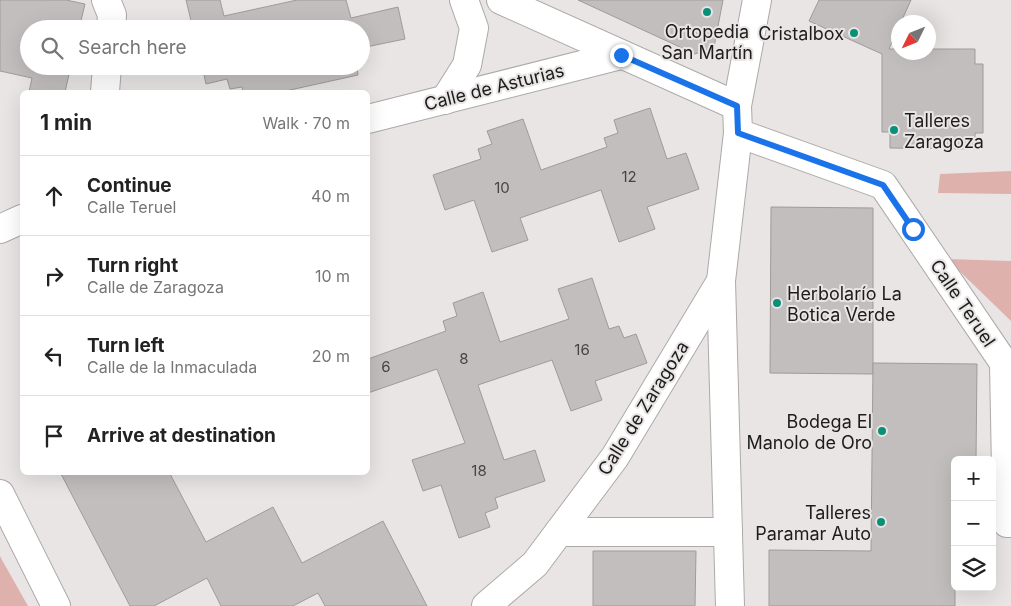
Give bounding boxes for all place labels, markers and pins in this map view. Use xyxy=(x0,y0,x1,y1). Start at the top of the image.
marker: Ortopedia San Martín xyxy=(701,6,713,18)
place label: Ortopedia San Martín xyxy=(661,21,753,63)
place label: Cristalbox xyxy=(758,23,844,44)
marker: Cristalbox xyxy=(848,27,860,39)
place label: Talleres Zaragoza xyxy=(904,110,984,152)
marker: Talleres Zaragoza xyxy=(888,124,900,136)
place label: Herbolarío La Botica Verde xyxy=(787,283,902,325)
marker: Herbolarío La Botica Verde xyxy=(771,297,783,309)
place label: Bodega El Manolo de Oro xyxy=(746,411,872,453)
marker: Bodega El Manolo de Oro xyxy=(876,425,888,437)
place label: Talleres Paramar Auto xyxy=(755,502,871,544)
marker: Talleres Paramar Auto xyxy=(875,516,887,528)

